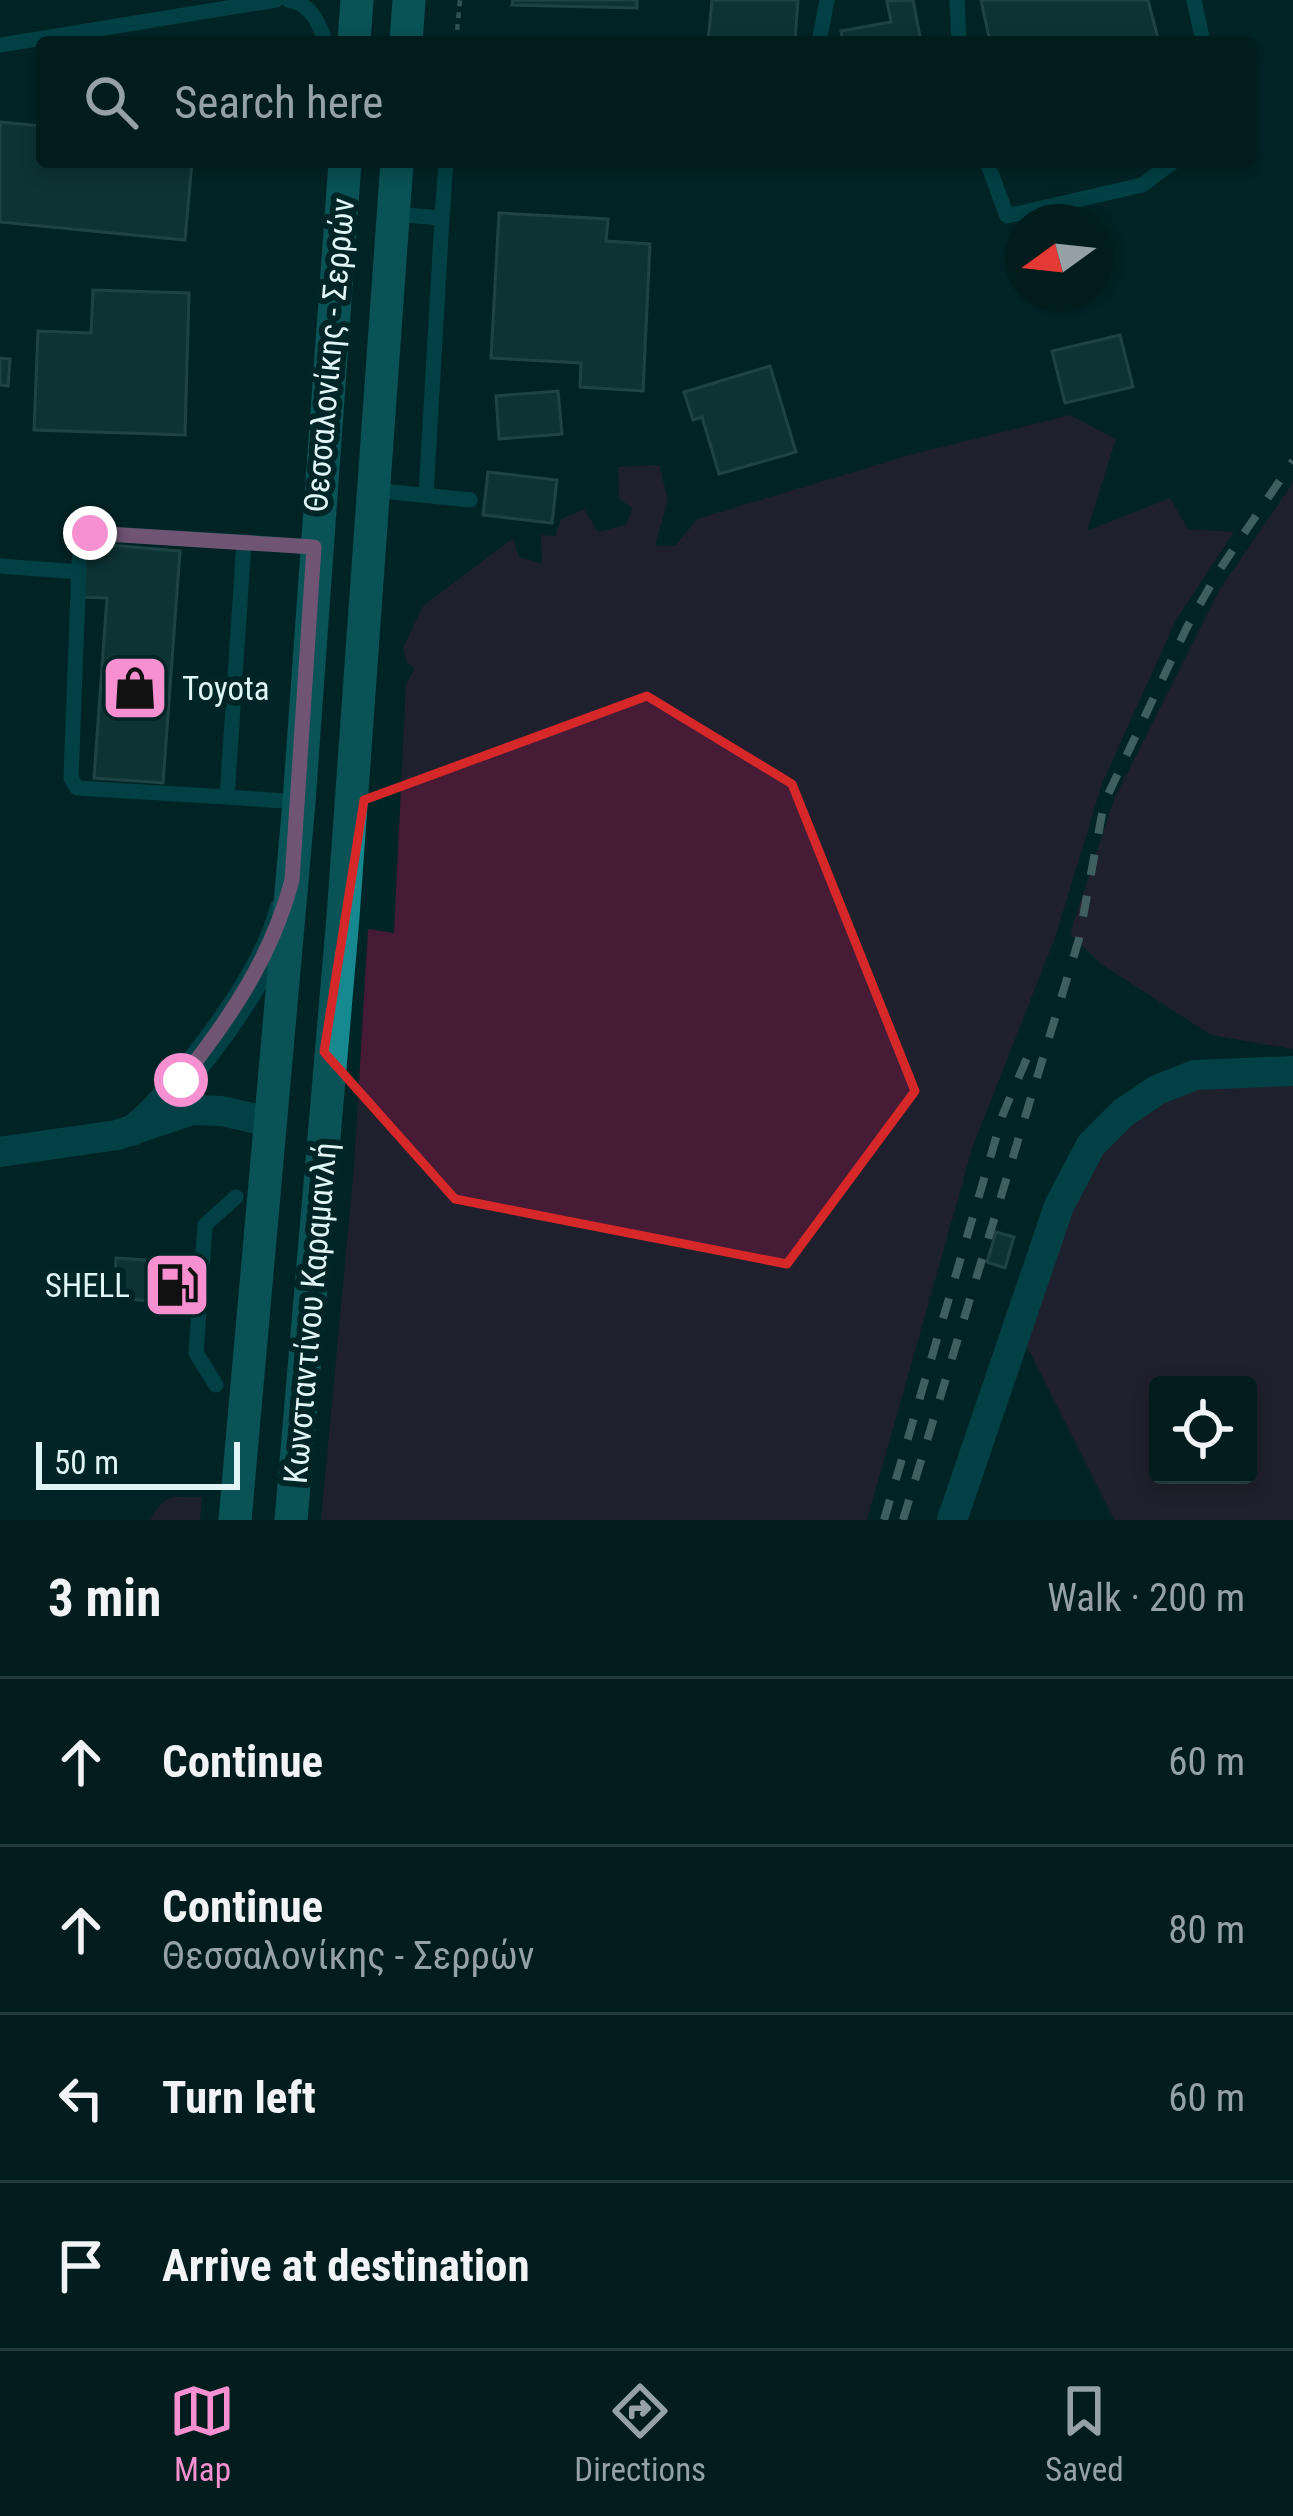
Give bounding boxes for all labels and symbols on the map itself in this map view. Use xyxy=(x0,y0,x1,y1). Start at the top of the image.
street label: Θεσσαλονίκης - Σερρών xyxy=(296,196,362,514)
north arrow xyxy=(1005,204,1113,312)
route end xyxy=(63,506,117,560)
shop icon: Toyota xyxy=(100,653,170,723)
place label: Toyota xyxy=(182,669,270,708)
route start xyxy=(154,1053,208,1107)
street label: Κωνσταντίνου Καραμανλή xyxy=(276,1141,344,1485)
fuel station icon: SHELL xyxy=(142,1250,212,1320)
place label: SHELL xyxy=(45,1266,130,1305)
scale bar xyxy=(36,1436,240,1489)

